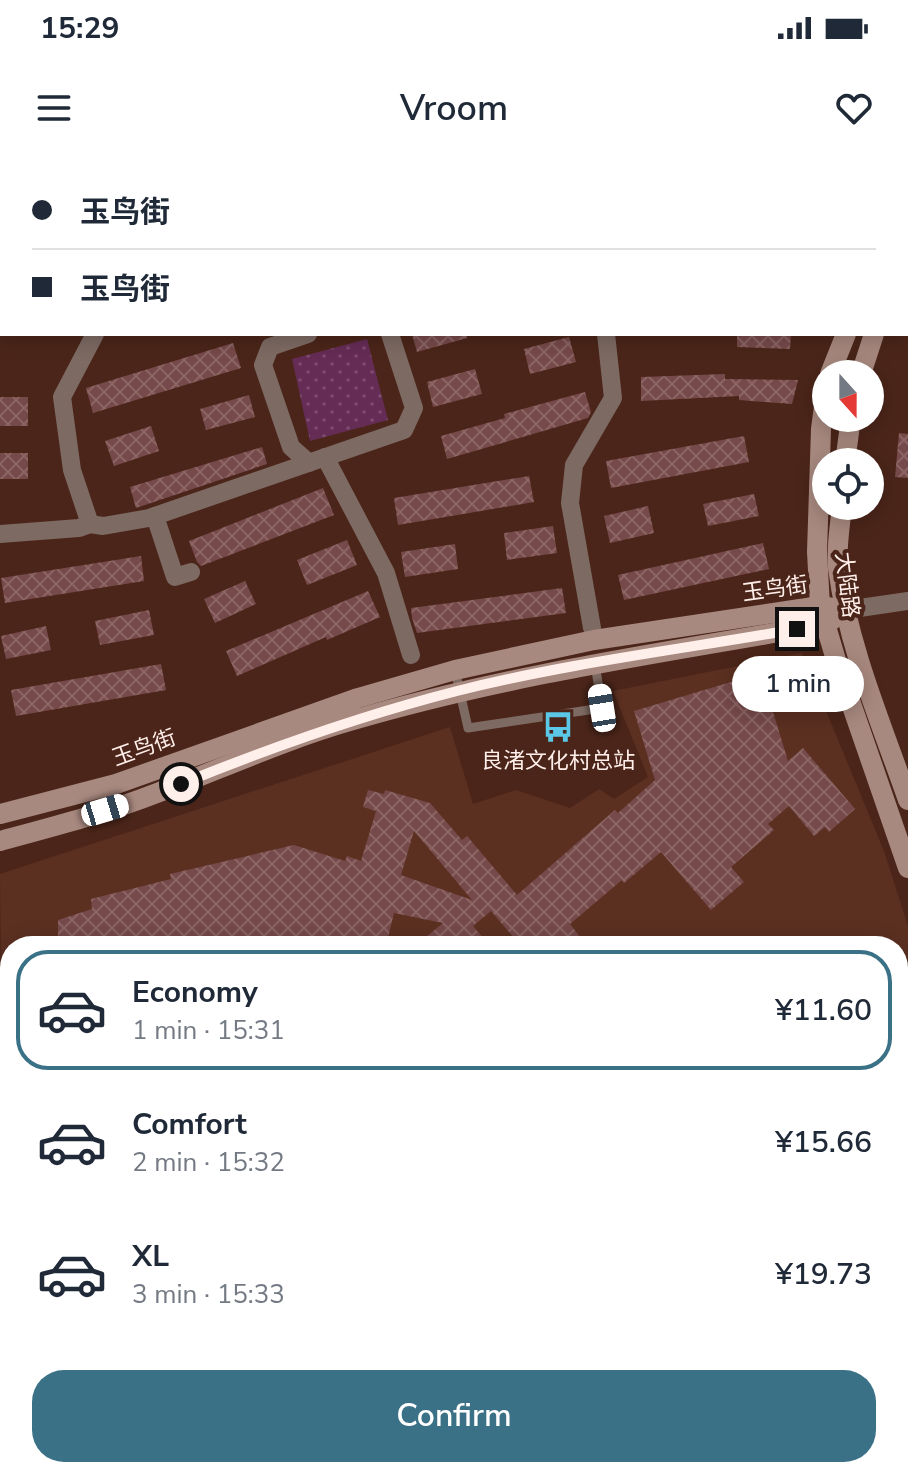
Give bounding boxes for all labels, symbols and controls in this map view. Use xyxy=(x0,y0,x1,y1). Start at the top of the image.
text: 15:29 xyxy=(40,8,119,49)
text: Vroom xyxy=(400,84,508,133)
icon: menu xyxy=(32,86,76,130)
icon: heart xyxy=(832,86,876,130)
text: 玉鸟街 xyxy=(80,192,170,233)
text: 玉鸟街 xyxy=(80,269,170,310)
north arrow xyxy=(812,360,884,432)
map controls xyxy=(812,360,884,520)
button: locate xyxy=(812,448,884,520)
street label: 大陆路 xyxy=(828,550,866,620)
street label: 玉鸟街 xyxy=(740,570,810,608)
route end xyxy=(779,611,815,647)
callout: 1 min xyxy=(731,657,863,713)
text: 1 min xyxy=(765,666,831,701)
car xyxy=(586,682,618,734)
bus stop icon: 良渚文化村总站 xyxy=(541,710,575,744)
street label: 玉鸟街 xyxy=(108,723,180,773)
place label: 良渚文化村总站 xyxy=(481,746,635,776)
route start xyxy=(163,766,199,802)
car xyxy=(79,792,131,828)
text: Economy xyxy=(132,972,258,1013)
icon: car xyxy=(36,974,108,1046)
text: ¥11.60 xyxy=(775,990,872,1031)
text: 1 min · 15:31 xyxy=(132,1013,285,1048)
text: Comfort xyxy=(132,1104,247,1145)
icon: car xyxy=(36,1106,108,1178)
text: ¥15.66 xyxy=(775,1122,872,1163)
text: 2 min · 15:32 xyxy=(132,1145,285,1180)
text: XL xyxy=(132,1236,169,1277)
icon: car xyxy=(36,1238,108,1310)
text: ¥19.73 xyxy=(775,1254,872,1295)
text: 3 min · 15:33 xyxy=(132,1277,285,1312)
button: Confirm xyxy=(32,1370,876,1462)

